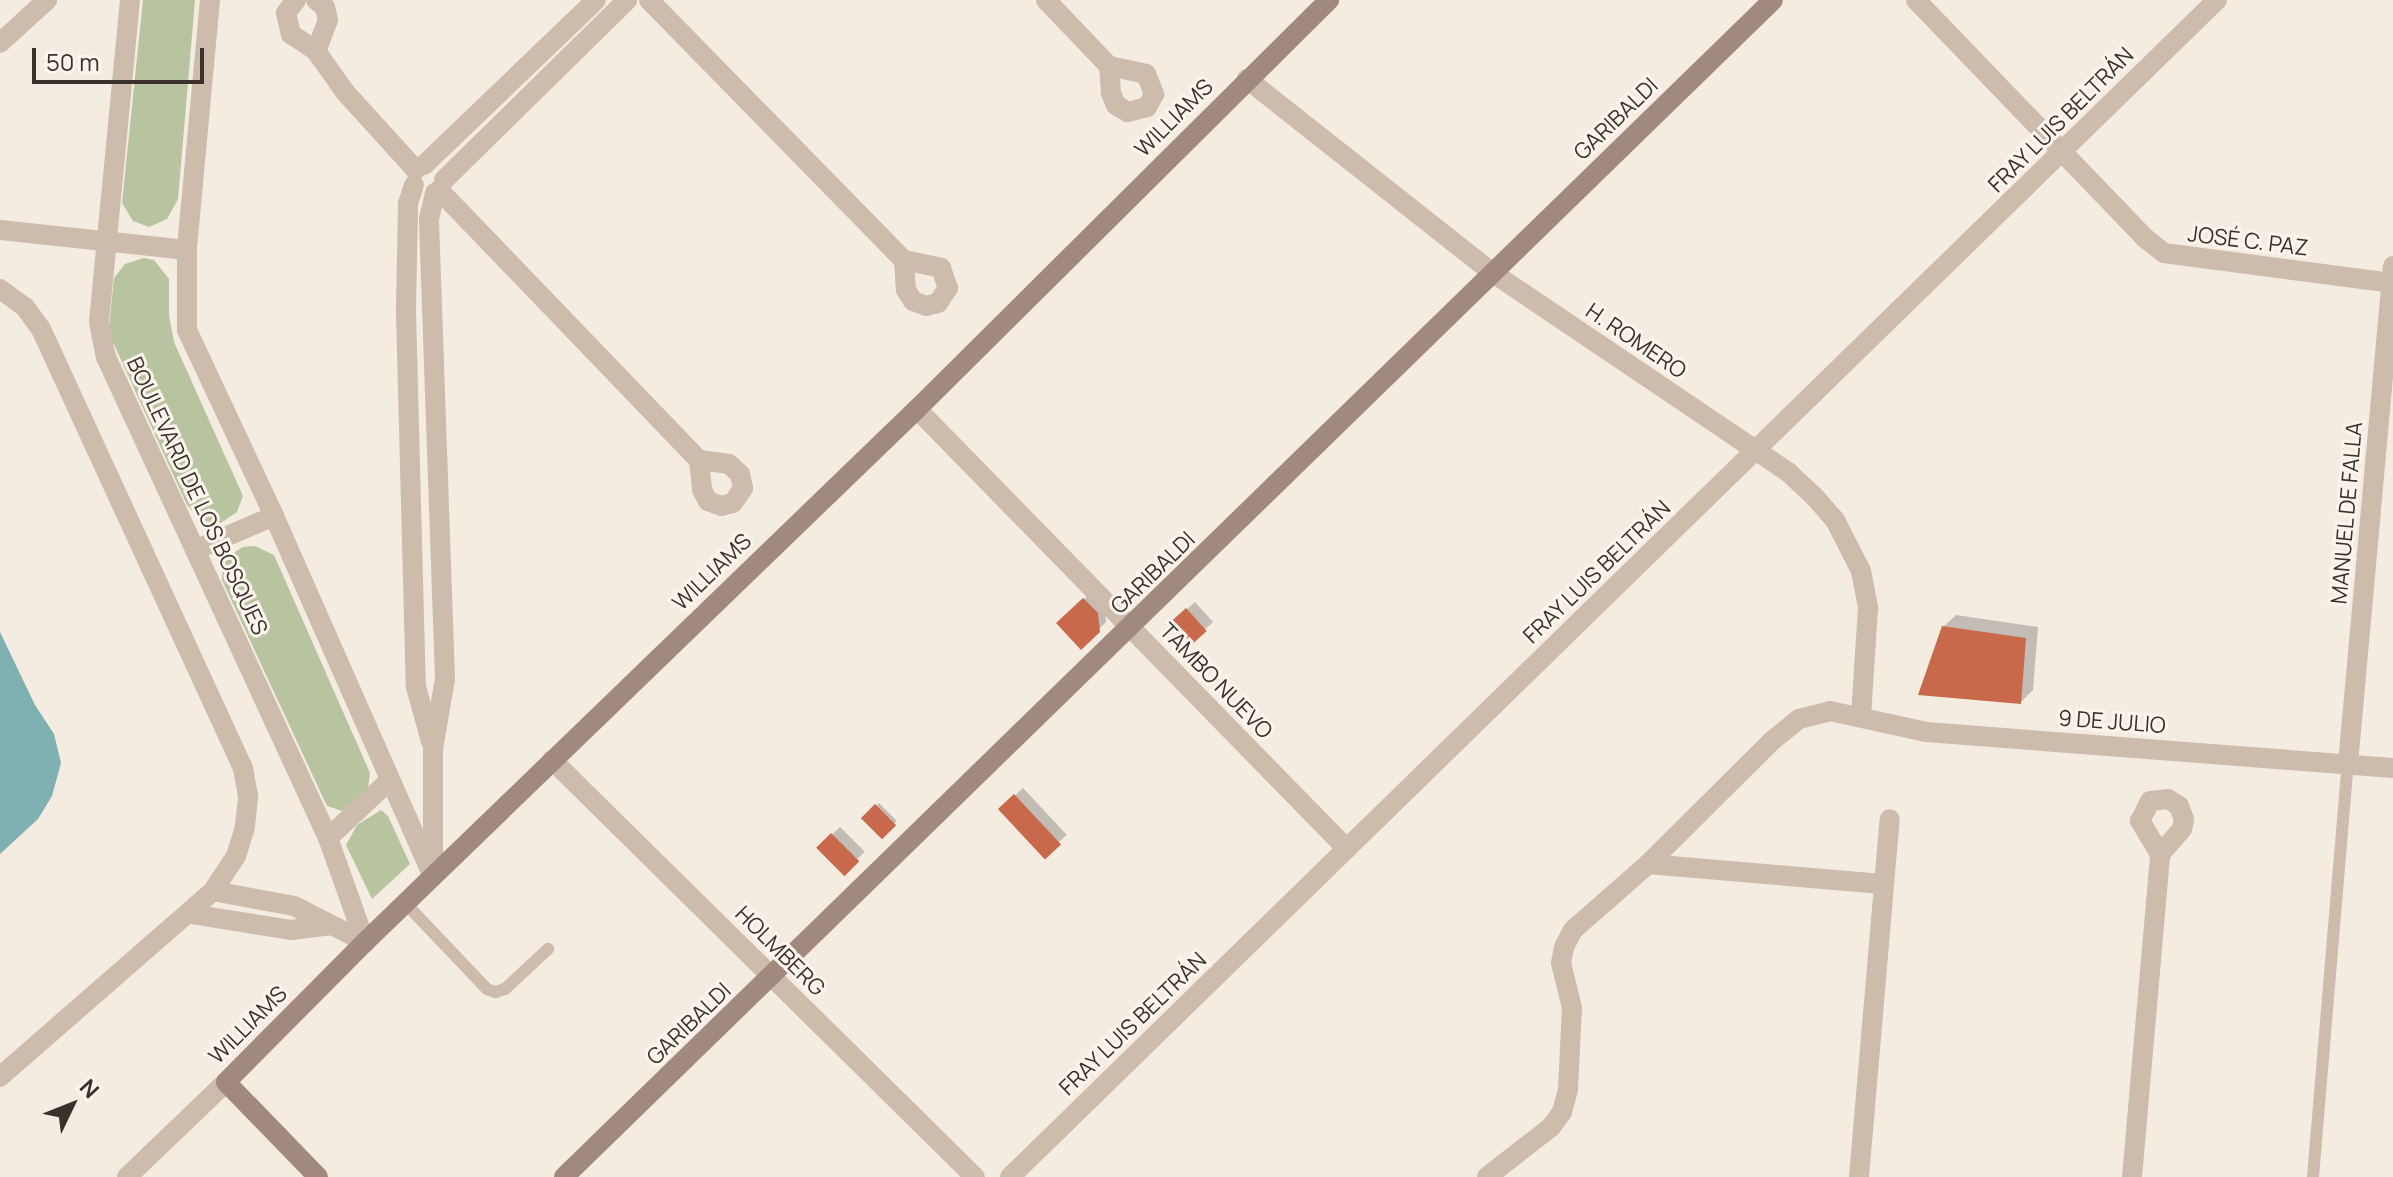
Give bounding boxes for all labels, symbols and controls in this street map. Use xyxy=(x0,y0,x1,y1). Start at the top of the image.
scale bar xyxy=(36,32,208,82)
street label: FRAY LUIS BELTRÁN xyxy=(1983,42,2139,198)
text: 50 m xyxy=(46,45,100,78)
street label: GARIBALDI xyxy=(1568,72,1664,166)
street label: WILLIAMS xyxy=(1130,74,1218,162)
street label: JOSÉ C. PAZ xyxy=(2186,221,2310,261)
street label: H. ROMERO xyxy=(1581,298,1691,384)
street label: BOULEVARD DE LOS BOSQUES xyxy=(121,353,273,639)
street label: MANUEL DE FALLA xyxy=(2326,420,2368,606)
street label: FRAY LUIS BELTRÁN xyxy=(1518,495,1676,649)
street label: GARIBALDI xyxy=(1105,526,1201,620)
street label: WILLIAMS xyxy=(667,528,757,616)
street label: TAMBO NUEVO xyxy=(1154,618,1278,744)
street label: 9 DE JULIO xyxy=(2057,705,2167,739)
street label: HOLMBERG xyxy=(730,901,830,1001)
street label: FRAY LUIS BELTRÁN xyxy=(1054,947,1212,1101)
street label: GARIBALDI xyxy=(641,977,737,1071)
street label: WILLIAMS xyxy=(204,981,292,1069)
north arrow xyxy=(32,1065,112,1145)
text: N xyxy=(73,1073,106,1105)

